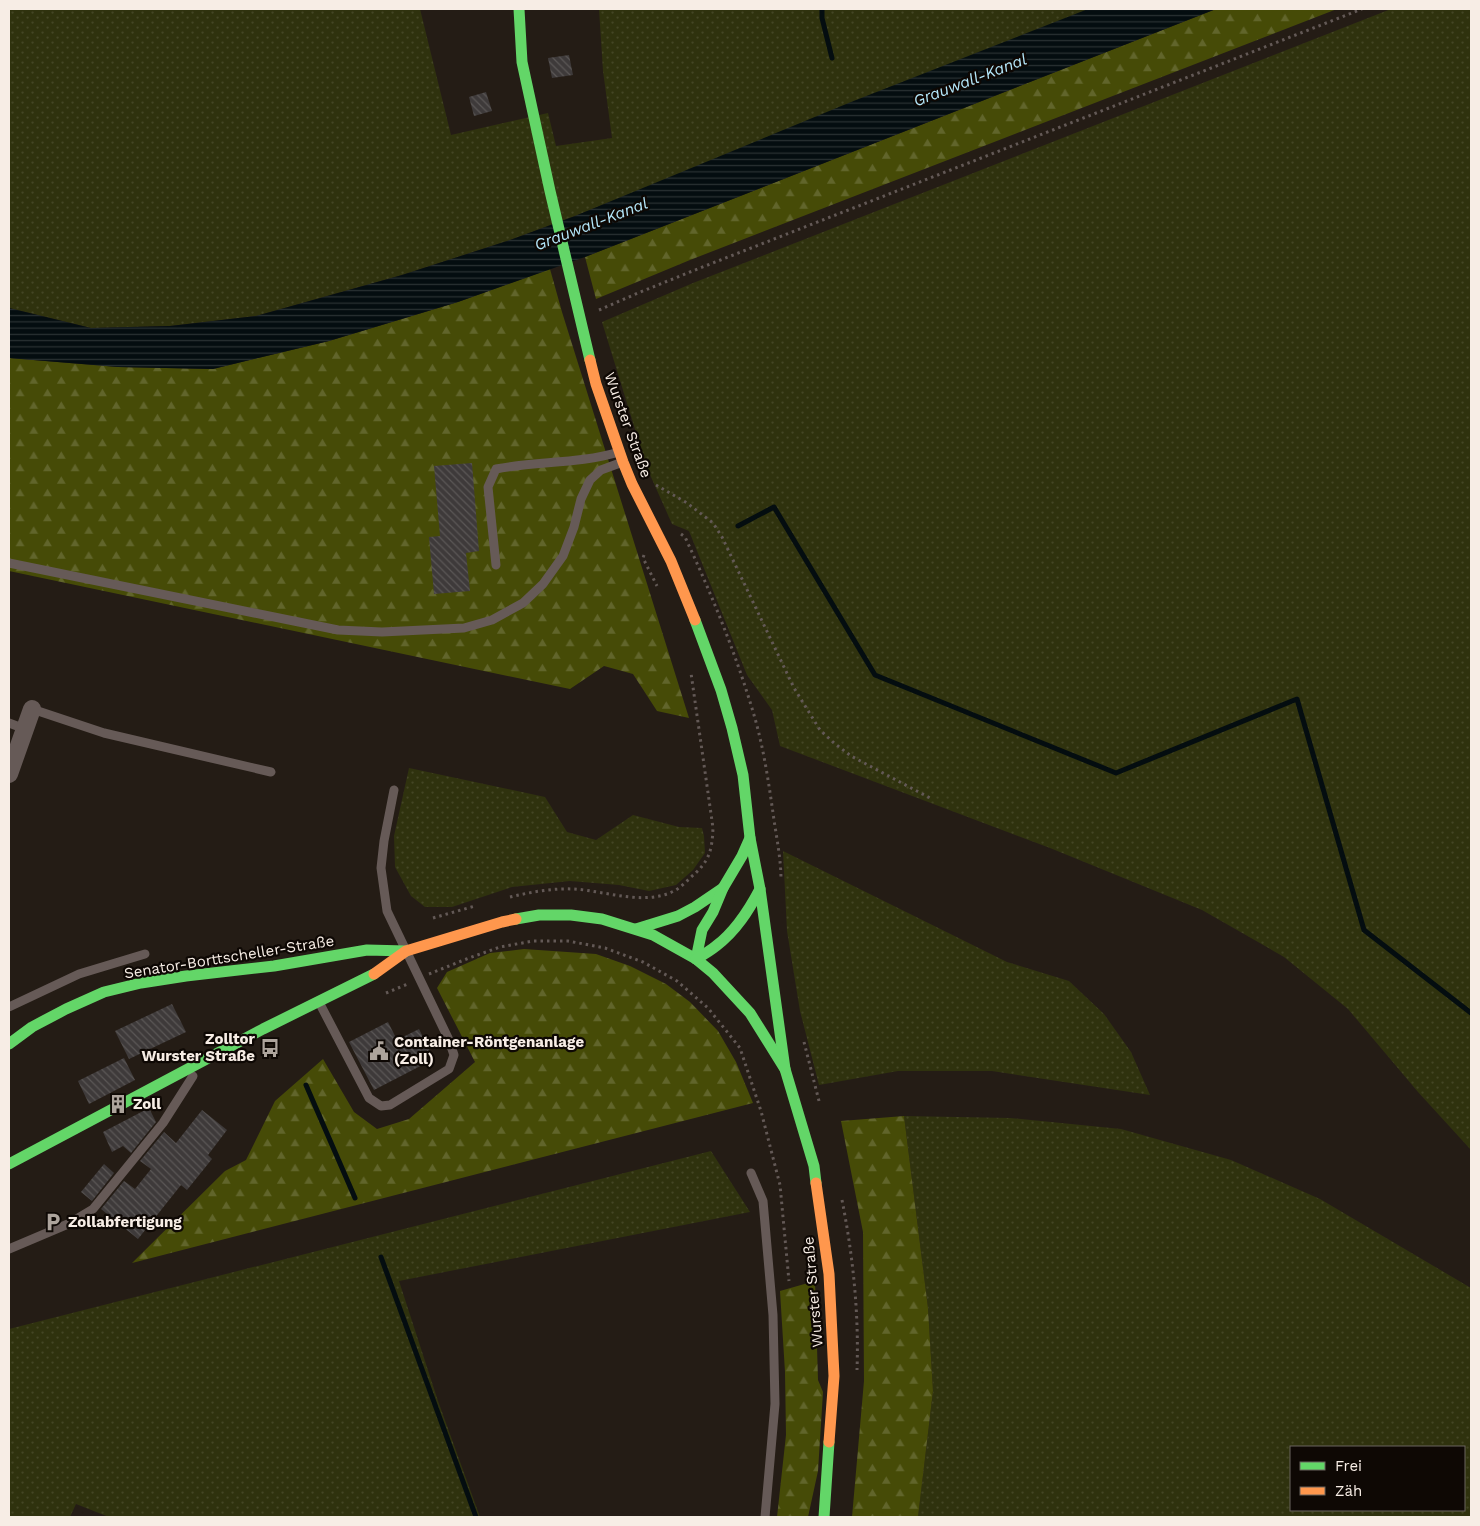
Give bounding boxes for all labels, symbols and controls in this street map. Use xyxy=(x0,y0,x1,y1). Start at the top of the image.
water label: Grauwall-Kanal xyxy=(911,50,1030,110)
water label: Grauwall-Kanal xyxy=(532,194,651,254)
street label: Wurster Straße xyxy=(601,370,655,480)
street label: Senator-Borttscheller-Straße xyxy=(123,931,335,983)
place label: Zolltor Wurster Straße xyxy=(141,1030,256,1065)
place label: Container-Röntgenanlage (Zoll) xyxy=(394,1033,585,1068)
bus stop icon: Zolltor Wurster Straße xyxy=(259,1037,281,1059)
public building icon: Container-Röntgenanlage (Zoll) xyxy=(368,1040,390,1062)
building icon: Zoll xyxy=(107,1093,129,1115)
place label: Zoll xyxy=(133,1095,161,1113)
parking icon: Zollabfertigung xyxy=(42,1211,64,1233)
place label: Zollabfertigung xyxy=(68,1213,182,1231)
street label: Wurster Straße xyxy=(799,1236,827,1348)
legend xyxy=(1290,1446,1465,1511)
text: Frei xyxy=(1335,1457,1362,1475)
text: Zäh xyxy=(1335,1482,1362,1500)

